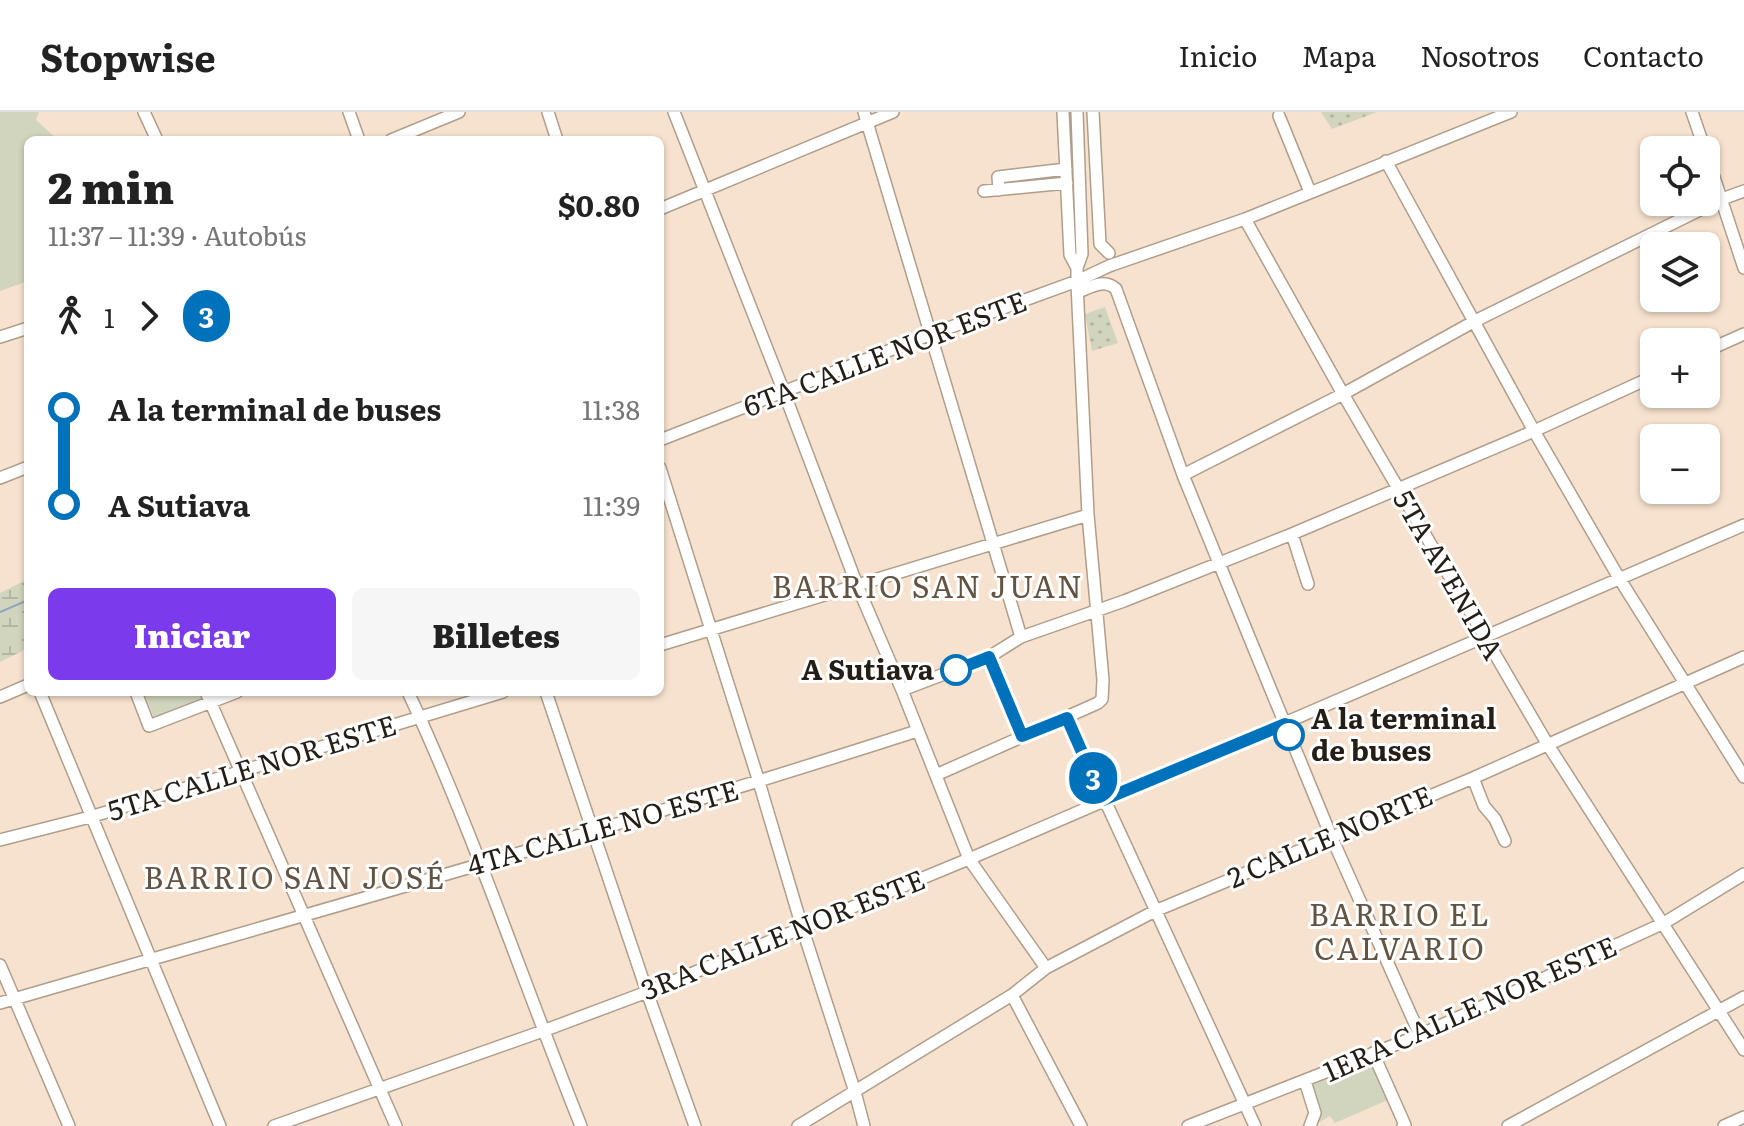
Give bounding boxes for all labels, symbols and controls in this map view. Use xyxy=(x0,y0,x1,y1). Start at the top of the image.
text: Stopwise xyxy=(40,27,216,84)
text: Inicio xyxy=(1178,34,1257,76)
text: Mapa xyxy=(1301,34,1376,76)
text: Nosotros xyxy=(1420,34,1539,76)
text: Contacto xyxy=(1583,34,1704,76)
map controls xyxy=(1640,136,1720,504)
button: locate xyxy=(1640,136,1720,216)
text: 2 min xyxy=(48,152,174,218)
text: $0.80 xyxy=(558,182,640,226)
text: 11:37 – 11:39 · Autobús xyxy=(48,215,306,254)
button: layers xyxy=(1640,232,1720,312)
street label: 6TA CALLE NOR ESTE xyxy=(736,279,1032,426)
icon: walk xyxy=(48,294,92,338)
icon: forward xyxy=(127,294,171,338)
text: 3 xyxy=(199,295,214,337)
text: 1 xyxy=(104,297,115,336)
button: + xyxy=(1640,328,1720,408)
text: A la terminal de buses xyxy=(108,386,441,430)
text: 11:38 xyxy=(582,389,640,428)
button: − xyxy=(1640,424,1720,504)
street label: 5TA AVENIDA xyxy=(1384,481,1516,667)
text: A Sutiava xyxy=(108,482,250,526)
text: 11:39 xyxy=(583,485,640,524)
district label: BARRIO SAN JUAN xyxy=(772,563,1084,607)
button: Iniciar xyxy=(48,588,336,680)
button: Billetes xyxy=(352,588,640,680)
place label: A Sutiava xyxy=(801,647,935,689)
marker: A Sutiava xyxy=(941,655,971,685)
place label: A la terminal de buses xyxy=(1311,696,1496,770)
street label: 5TA CALLE NOR ESTE xyxy=(102,702,401,830)
marker: A la terminal de buses xyxy=(1274,720,1304,750)
line badge: 3 xyxy=(1067,752,1119,804)
text: 3 xyxy=(1085,757,1101,799)
street label: 4TA CALLE NO ESTE xyxy=(462,767,743,885)
street label: 2 CALLE NORTE xyxy=(1220,773,1438,897)
district label: BARRIO SAN JOSÉ xyxy=(144,854,446,898)
street label: 3RA CALLE NOR ESTE xyxy=(634,857,931,1009)
district label: BARRIO EL CALVARIO xyxy=(1309,891,1491,969)
street label: 1ERA CALLE NOR ESTE xyxy=(1316,923,1623,1091)

